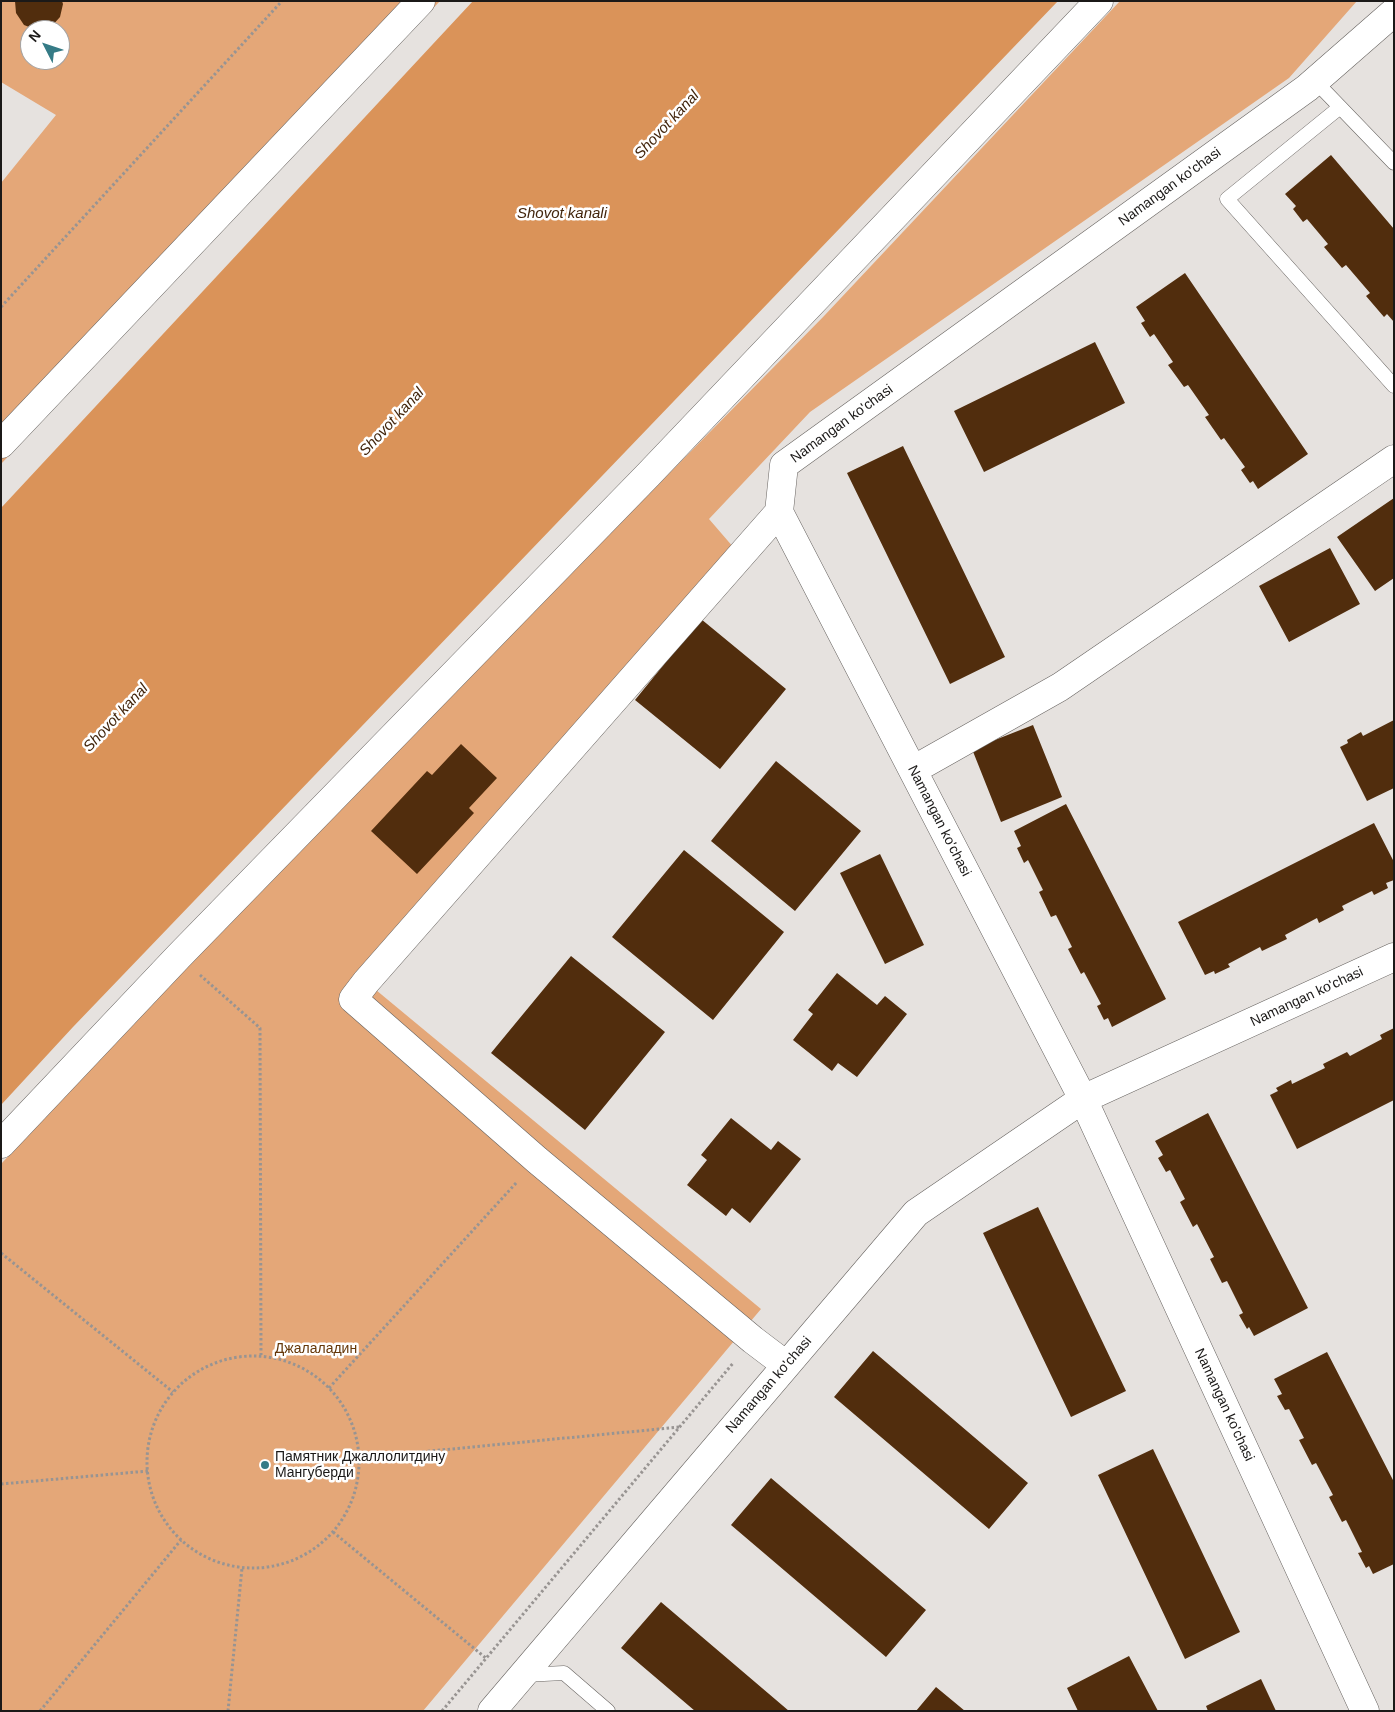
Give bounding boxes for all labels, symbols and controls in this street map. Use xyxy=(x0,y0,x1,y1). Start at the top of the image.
north arrow xyxy=(20,20,70,70)
text: N xyxy=(25,27,44,45)
water label: Shovot kanal xyxy=(631,87,703,163)
street label: Namangan ko'chasi xyxy=(1116,144,1224,230)
water label: Shovot kanali xyxy=(517,205,607,223)
street label: Namangan ko'chasi xyxy=(788,381,896,467)
water label: Shovot kanal xyxy=(356,384,428,460)
water label: Shovot kanal xyxy=(80,680,152,756)
street label: Namangan ko'chasi xyxy=(904,763,974,879)
street label: Namangan ko'chasi xyxy=(1248,963,1366,1031)
street label: Namangan ko'chasi xyxy=(722,1333,816,1437)
park label: Джалаладин xyxy=(275,1341,357,1357)
street label: Namangan ko'chasi xyxy=(1190,1346,1258,1464)
place label: Памятник Джаллолитдину Мангуберди xyxy=(275,1449,445,1481)
marker: Памятник Джаллолитдину Мангуберди xyxy=(259,1459,271,1471)

